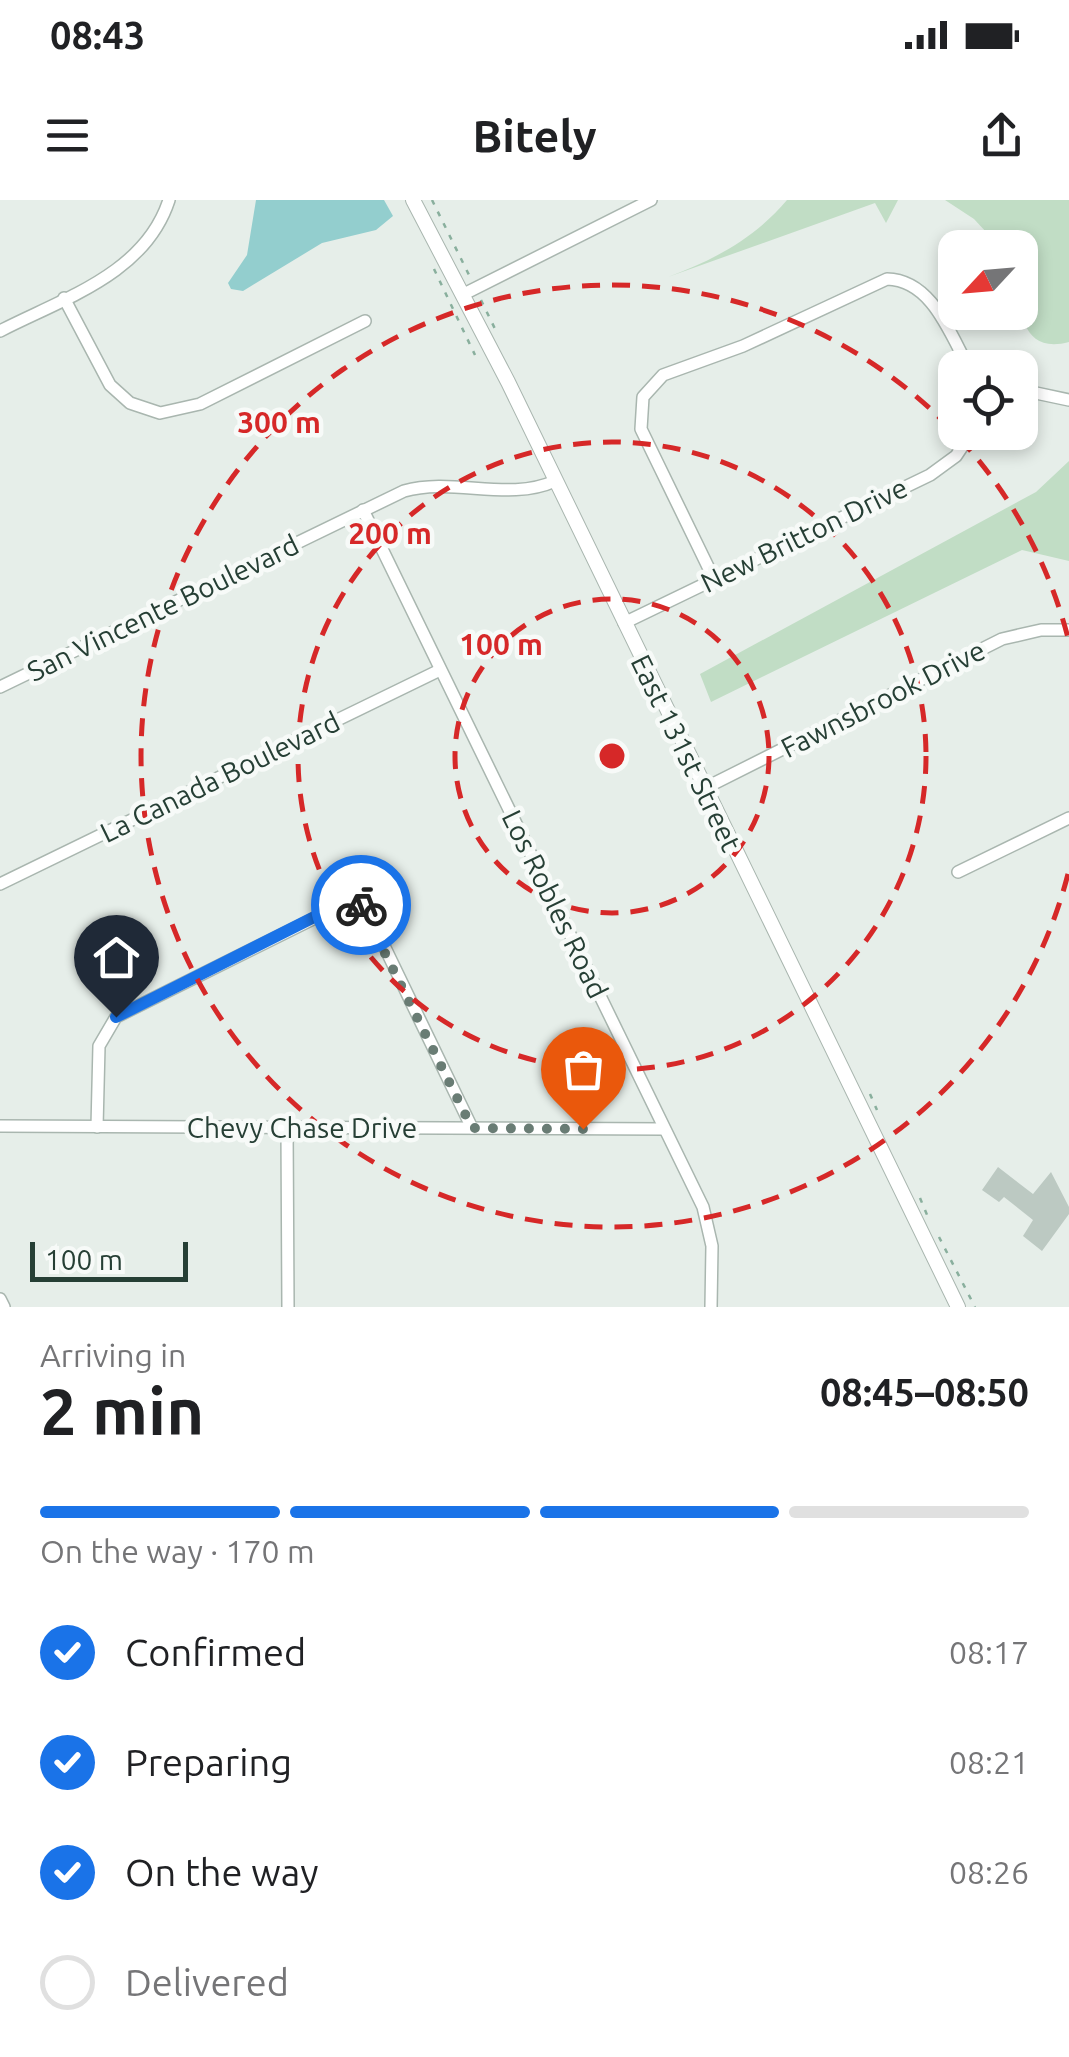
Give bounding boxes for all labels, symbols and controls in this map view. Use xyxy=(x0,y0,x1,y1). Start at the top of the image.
text: 08:43 xyxy=(50,14,145,56)
icon: menu xyxy=(40,108,95,163)
icon: share xyxy=(974,108,1029,163)
text: Bitely xyxy=(472,110,597,161)
north arrow xyxy=(938,230,1038,330)
map controls xyxy=(938,230,1038,450)
button: locate xyxy=(938,350,1038,450)
text: 300 m xyxy=(237,405,321,439)
street label: New Britton Drive xyxy=(696,471,912,598)
text: 200 m xyxy=(348,516,432,550)
street label: San Vincente Boulevard xyxy=(22,528,304,687)
text: 100 m xyxy=(459,627,543,661)
street label: Fawnsbrook Drive xyxy=(776,634,990,763)
street label: East 131st Street xyxy=(625,649,747,856)
street label: La Canada Boulevard xyxy=(95,705,344,848)
centre of rings xyxy=(594,738,630,774)
street label: Los Robles Road xyxy=(497,805,614,1003)
courier xyxy=(311,855,411,955)
icon: bike xyxy=(334,878,389,933)
pin xyxy=(74,915,159,1018)
icon: home xyxy=(89,930,144,985)
pin xyxy=(541,1027,626,1130)
icon: bag xyxy=(556,1042,611,1097)
street label: Chevy Chase Drive xyxy=(187,1112,417,1143)
scale bar xyxy=(30,1237,188,1282)
text: 100 m xyxy=(45,1244,123,1275)
text: Arriving in xyxy=(40,1337,186,1373)
text: 08:45–08:50 xyxy=(820,1371,1029,1413)
text: 2 min xyxy=(40,1374,204,1447)
text: On the way · 170 m xyxy=(40,1533,315,1569)
icon: check xyxy=(40,1625,95,1680)
text: Confirmed xyxy=(125,1631,306,1673)
text: 08:17 xyxy=(949,1634,1029,1670)
icon: check xyxy=(40,1735,95,1790)
text: Preparing xyxy=(125,1741,292,1783)
text: 08:21 xyxy=(949,1744,1029,1780)
icon: check xyxy=(40,1845,95,1900)
text: On the way xyxy=(125,1851,318,1893)
text: 08:26 xyxy=(949,1854,1029,1890)
text: Delivered xyxy=(125,1961,289,2003)

